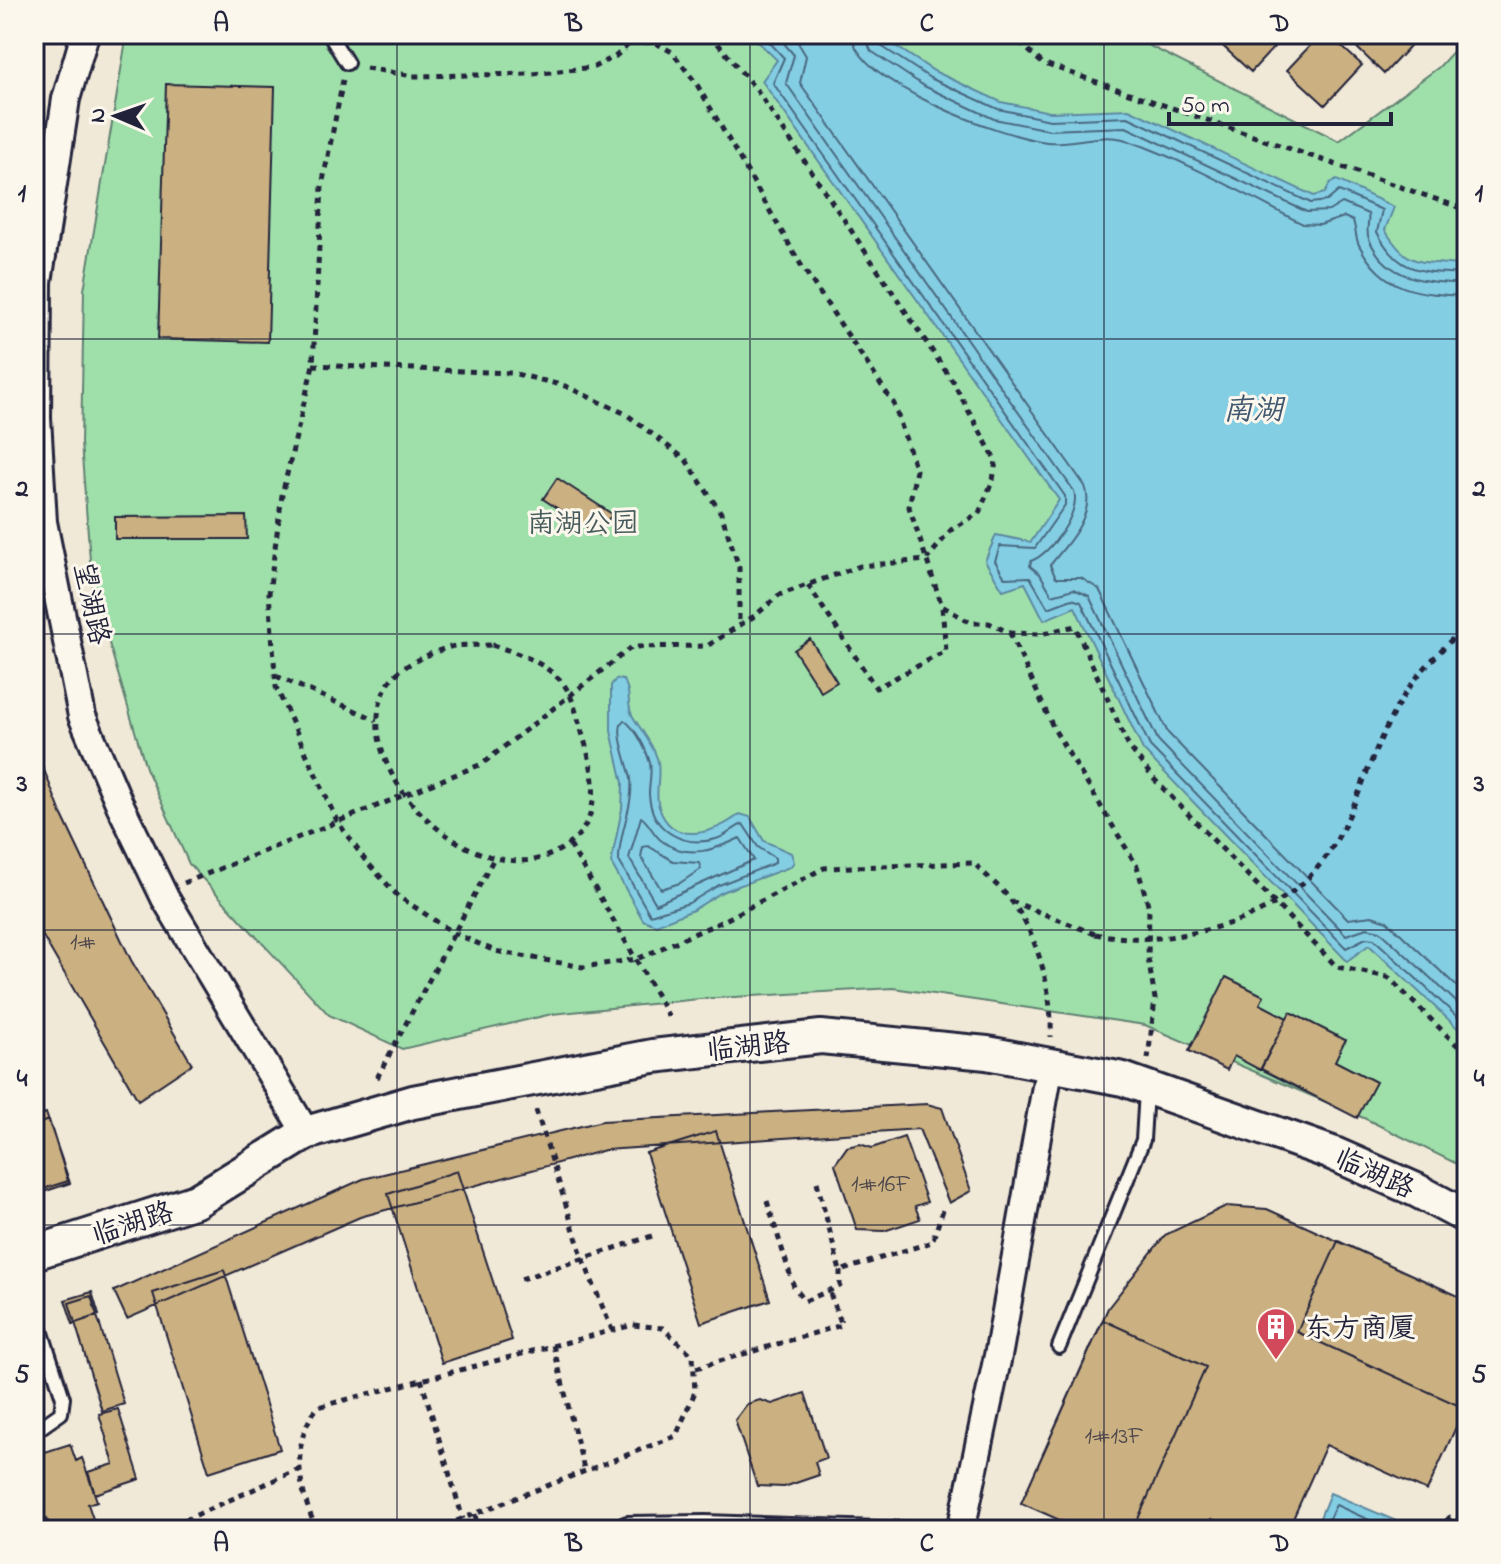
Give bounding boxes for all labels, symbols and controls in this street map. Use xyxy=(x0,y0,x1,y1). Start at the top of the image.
text: A xyxy=(213,6,229,44)
text: B xyxy=(564,6,583,44)
text: C xyxy=(920,6,934,44)
text: D xyxy=(1269,6,1290,44)
north arrow xyxy=(76,76,156,156)
scale bar xyxy=(1169,76,1391,126)
text: 50 m xyxy=(1181,89,1230,124)
text: N xyxy=(83,107,115,123)
text: 1 xyxy=(18,176,27,214)
text: 1 xyxy=(1475,176,1484,214)
water label: 南湖 xyxy=(1223,390,1286,434)
text: 2 xyxy=(15,471,29,509)
text: 2 xyxy=(1472,471,1486,509)
park label: 南湖公园 xyxy=(527,505,639,546)
street label: 望湖路 xyxy=(61,558,118,649)
text: 3 xyxy=(16,766,28,804)
text: 3 xyxy=(1473,766,1485,804)
house number: 1# xyxy=(70,926,96,961)
street label: 临湖路 xyxy=(704,1024,792,1073)
text: 4 xyxy=(17,1061,28,1099)
text: 4 xyxy=(1474,1061,1485,1099)
street label: 临湖路 xyxy=(1327,1139,1420,1211)
house number: 1#16F xyxy=(851,1168,911,1203)
street label: 临湖路 xyxy=(87,1193,179,1258)
building icon: 东方商厦 xyxy=(1255,1306,1297,1361)
place label: 东方商厦 xyxy=(1304,1310,1416,1351)
text: 5 xyxy=(15,1357,30,1395)
text: 5 xyxy=(1472,1357,1487,1395)
house number: 1#13F xyxy=(1084,1420,1144,1455)
text: A xyxy=(213,1526,229,1564)
text: B xyxy=(564,1526,583,1564)
text: C xyxy=(920,1526,934,1564)
text: D xyxy=(1269,1526,1290,1564)

